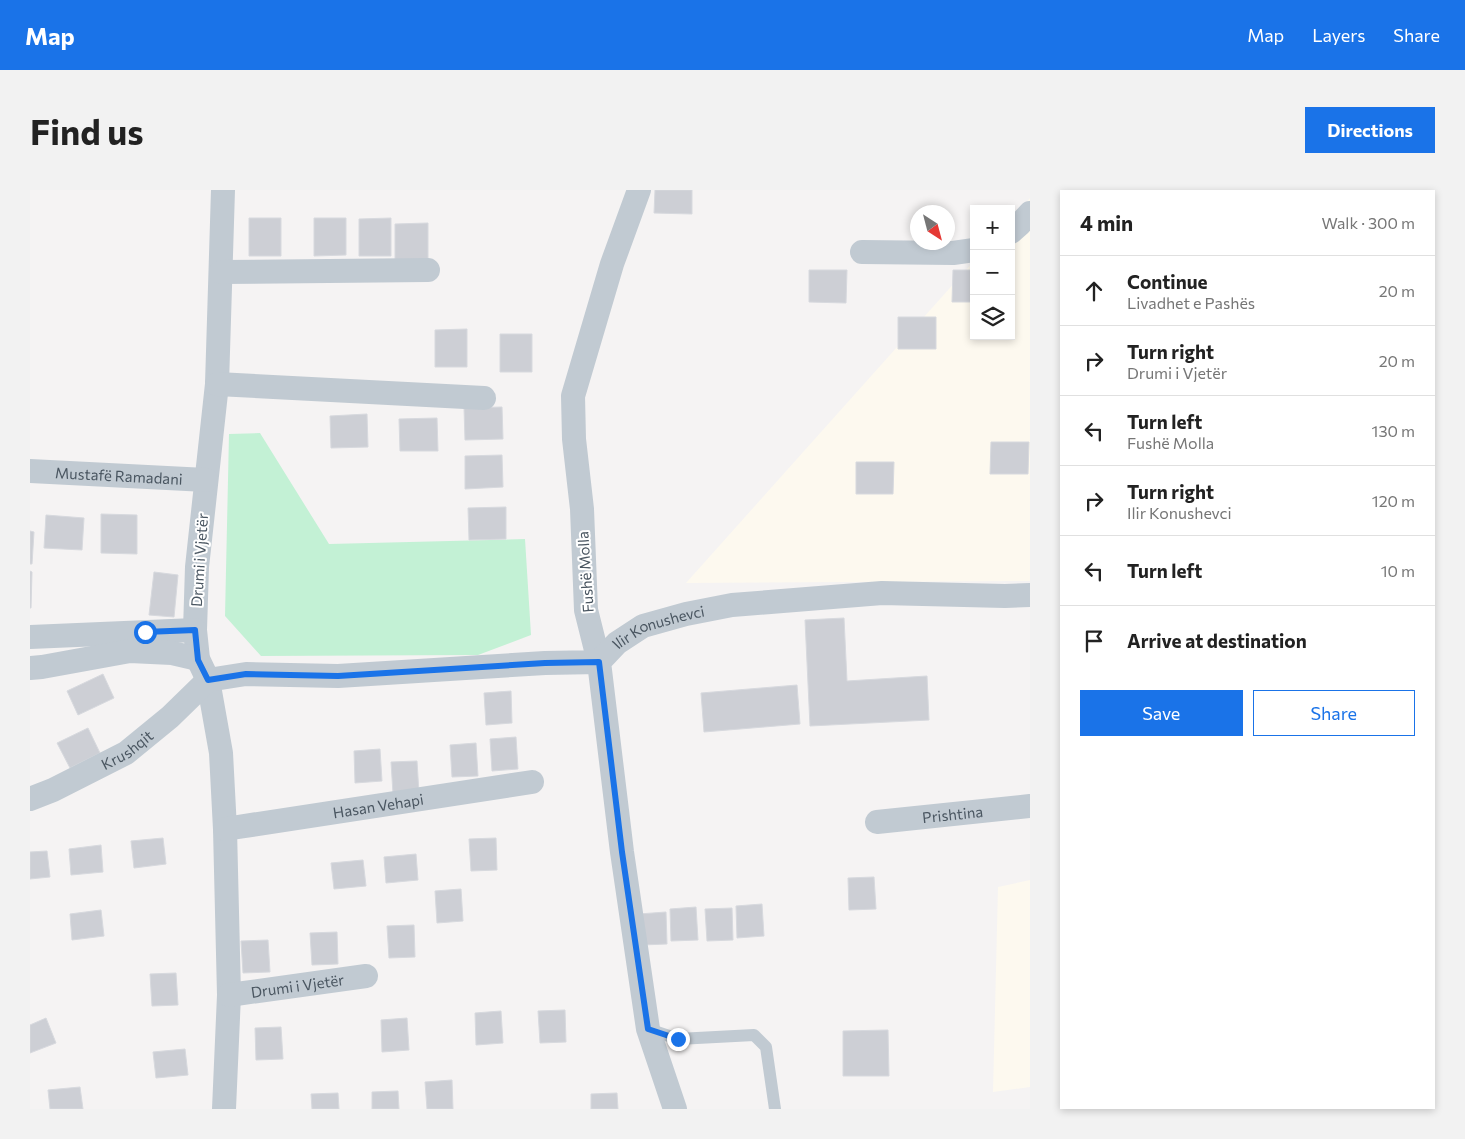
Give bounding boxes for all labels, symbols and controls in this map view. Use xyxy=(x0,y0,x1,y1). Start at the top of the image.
text: Map xyxy=(25,21,75,50)
text: Map xyxy=(1247,24,1284,46)
text: Layers xyxy=(1312,24,1365,46)
text: Share xyxy=(1393,24,1440,46)
button: Directions xyxy=(1305,107,1435,153)
text: Find us xyxy=(30,109,144,152)
north arrow xyxy=(910,205,955,250)
map controls xyxy=(970,205,1015,340)
button: + xyxy=(970,205,1015,250)
text: 4 min xyxy=(1080,210,1133,235)
text: Walk · 300 m xyxy=(1321,213,1415,232)
button: − xyxy=(970,250,1015,295)
text: Continue xyxy=(1127,270,1207,293)
icon: ahead xyxy=(1080,277,1108,305)
text: 20 m xyxy=(1379,281,1415,300)
text: Livadhet e Pashës xyxy=(1127,293,1255,312)
button: layers xyxy=(970,295,1015,340)
text: Turn right xyxy=(1127,340,1214,363)
icon: right xyxy=(1080,347,1108,375)
text: 20 m xyxy=(1379,351,1415,370)
text: Drumi i Vjetër xyxy=(1127,363,1227,382)
text: Turn left xyxy=(1127,410,1202,433)
icon: left xyxy=(1080,417,1108,445)
text: 130 m xyxy=(1372,421,1415,440)
text: Fushë Molla xyxy=(1127,433,1214,452)
street label: Mustafë Ramadani xyxy=(55,463,183,488)
text: Turn right xyxy=(1127,480,1214,503)
icon: right xyxy=(1080,487,1108,515)
text: 120 m xyxy=(1372,491,1415,510)
text: Ilir Konushevci xyxy=(1127,503,1232,522)
street label: Drumi i Vjetër xyxy=(187,513,211,607)
street label: Fushë Molla xyxy=(573,531,597,613)
icon: left xyxy=(1080,557,1108,585)
text: Turn left xyxy=(1127,559,1202,582)
text: 10 m xyxy=(1381,561,1415,580)
street label: Ilir Konushevci xyxy=(608,602,706,652)
route start xyxy=(134,621,157,644)
icon: arrive xyxy=(1080,627,1108,655)
text: Arrive at destination xyxy=(1127,629,1307,652)
button: Save xyxy=(1080,690,1243,736)
button: Share xyxy=(1253,690,1415,736)
street label: Krushqit xyxy=(98,726,156,773)
street label: Hasan Vehapi xyxy=(332,790,425,821)
street label: Prishtina xyxy=(921,802,984,826)
street label: Drumi i Vjetër xyxy=(250,970,345,1001)
route end xyxy=(667,1028,690,1051)

